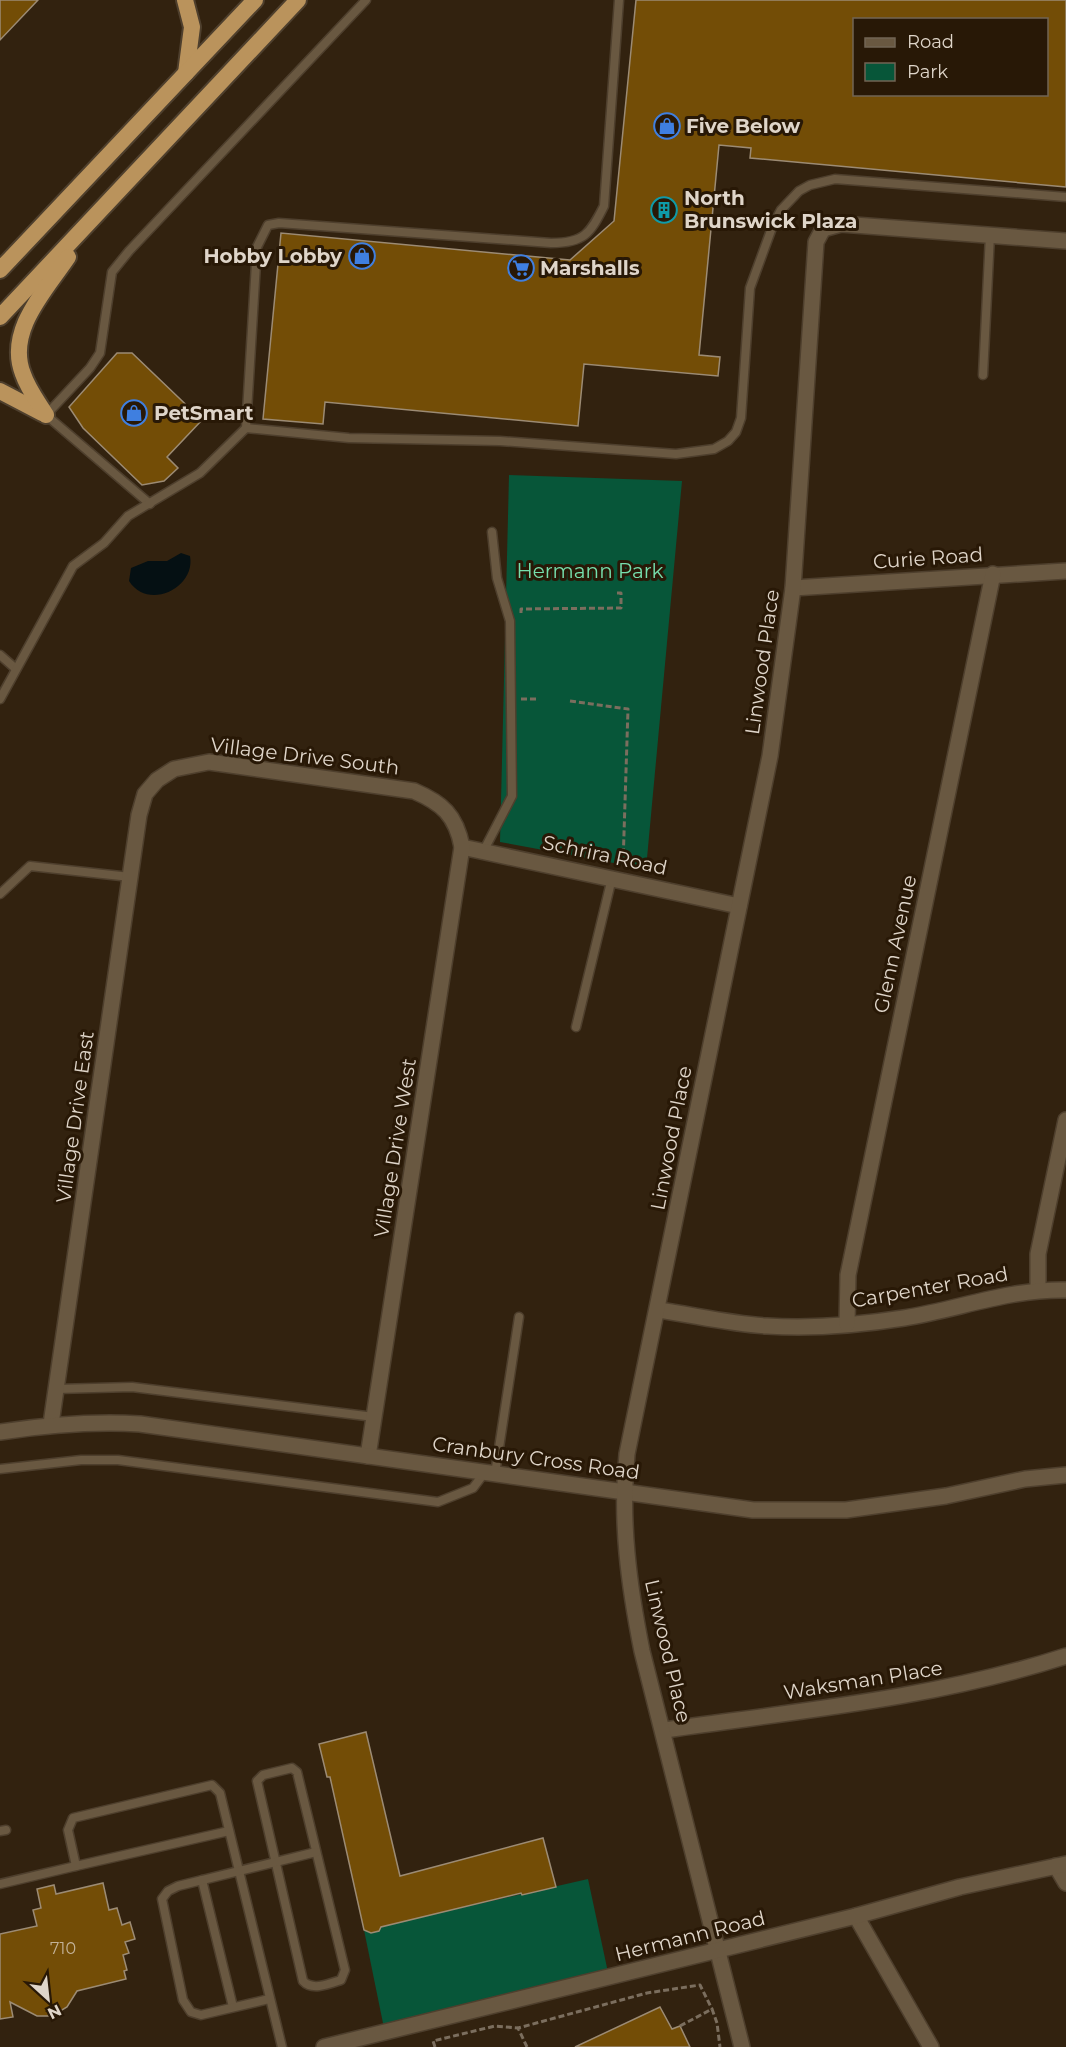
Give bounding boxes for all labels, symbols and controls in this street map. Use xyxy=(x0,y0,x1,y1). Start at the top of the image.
legend xyxy=(853,18,1048,96)
text: Road xyxy=(907,31,954,53)
text: Park xyxy=(907,61,948,83)
shop icon: Five Below xyxy=(652,111,682,141)
place label: Five Below xyxy=(686,114,800,138)
place label: North Brunswick Plaza xyxy=(684,186,857,233)
building icon: North Brunswick Plaza xyxy=(649,195,679,225)
shop icon: Hobby Lobby xyxy=(347,241,377,271)
place label: Hobby Lobby xyxy=(203,244,343,268)
supermarket icon: Marshalls xyxy=(506,253,536,283)
place label: Marshalls xyxy=(540,256,640,280)
shop icon: PetSmart xyxy=(119,398,149,428)
place label: PetSmart xyxy=(154,401,254,425)
street label: Curie Road xyxy=(872,542,984,574)
park label: Hermann Park xyxy=(516,559,664,583)
street label: Linwood Place xyxy=(740,588,784,736)
street label: Village Drive South xyxy=(209,733,401,779)
street label: Schrira Road xyxy=(541,830,669,880)
street label: Glenn Avenue xyxy=(869,873,921,1015)
street label: Village Drive East xyxy=(51,1030,99,1204)
street label: Village Drive West xyxy=(369,1057,421,1239)
street label: Linwood Place xyxy=(645,1064,697,1212)
street label: Carpenter Road xyxy=(850,1261,1010,1313)
street label: Cranbury Cross Road xyxy=(431,1432,641,1484)
street label: Linwood Place xyxy=(640,1577,696,1725)
street label: Waksman Place xyxy=(782,1656,944,1704)
street label: Hermann Road xyxy=(612,1906,768,1966)
house number: 710 xyxy=(50,1939,76,1958)
north arrow xyxy=(18,1969,78,2029)
text: N xyxy=(45,2001,65,2023)

